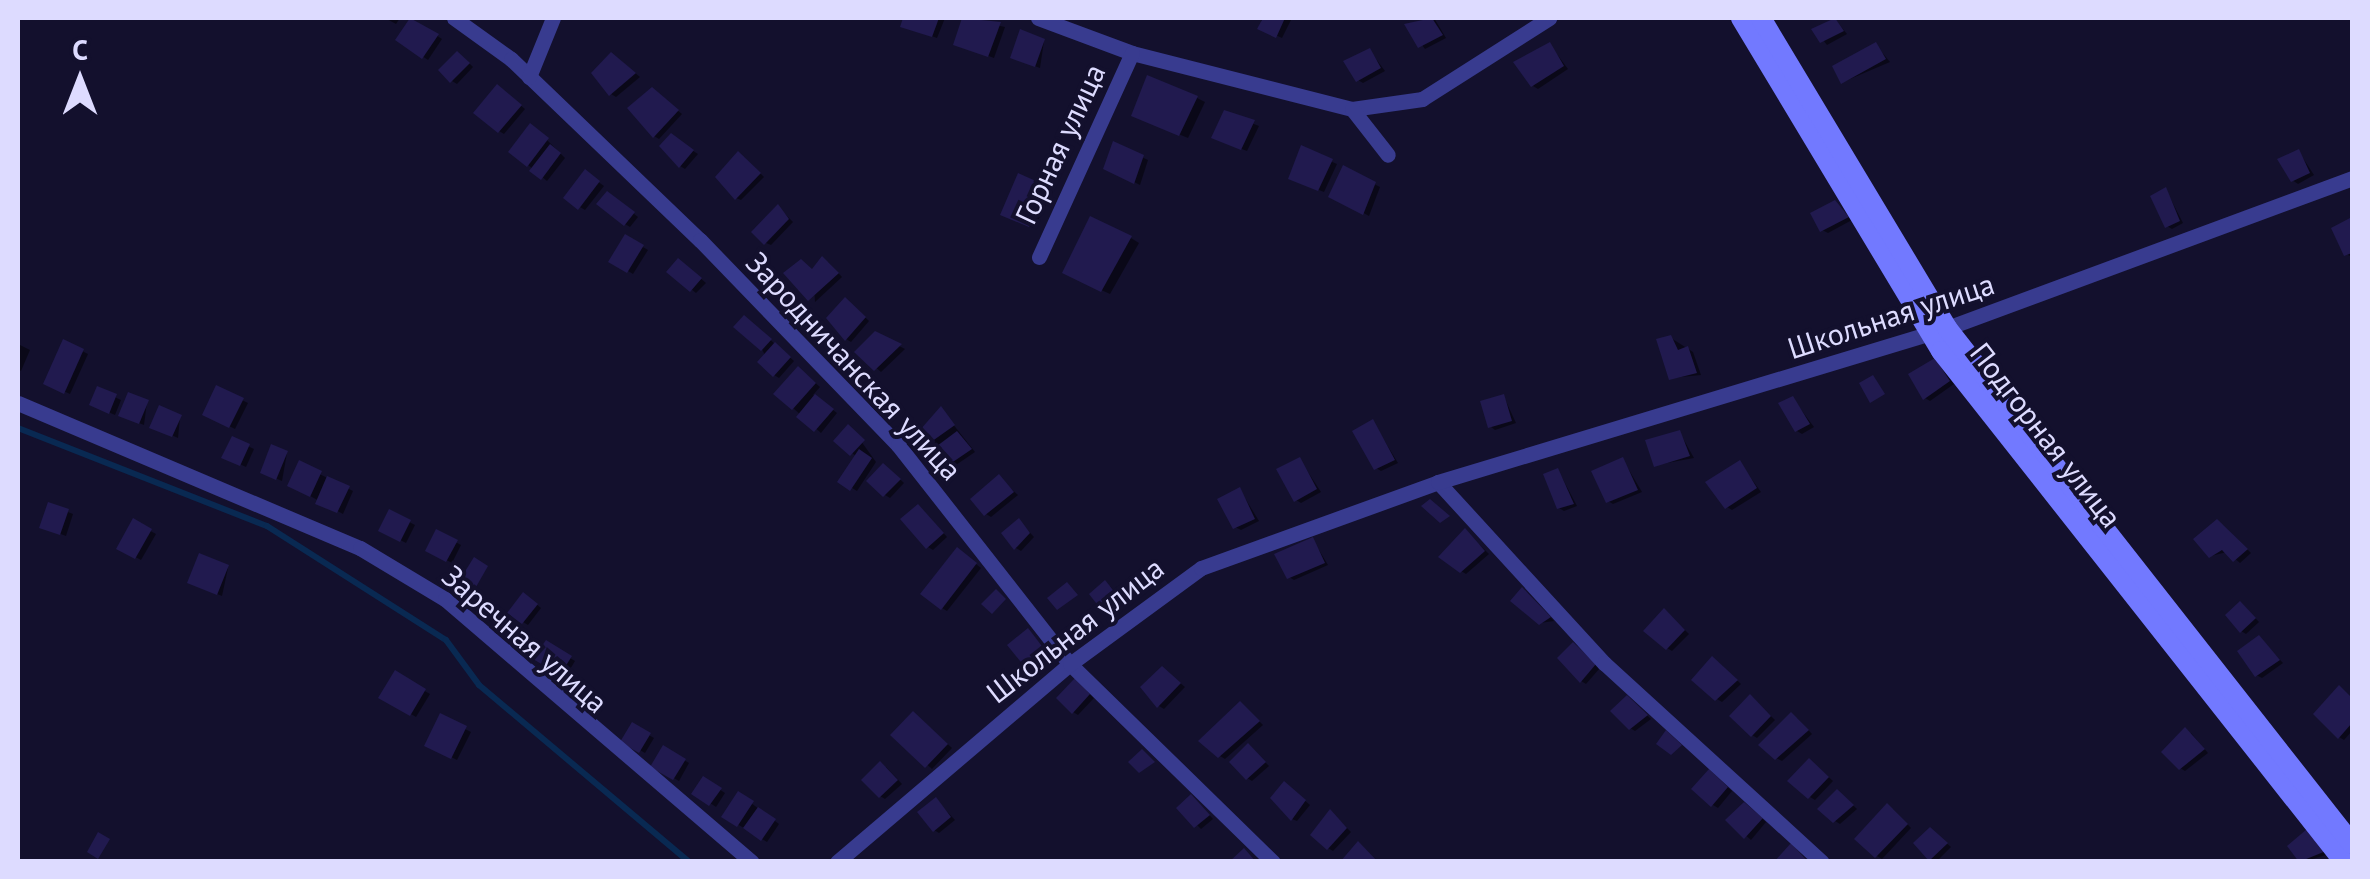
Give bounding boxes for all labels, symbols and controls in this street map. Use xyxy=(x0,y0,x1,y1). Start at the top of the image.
north arrow xyxy=(30,30,130,130)
text: С xyxy=(72,31,88,68)
street label: Горная улица xyxy=(1007,58,1113,230)
street label: Зародничанская улица xyxy=(739,244,969,488)
street label: Школьная улица xyxy=(1783,266,1999,366)
street label: Подгорная улица xyxy=(1963,335,2129,535)
street label: Школьная улица xyxy=(979,550,1171,710)
street label: Заречная улица xyxy=(435,558,615,720)

